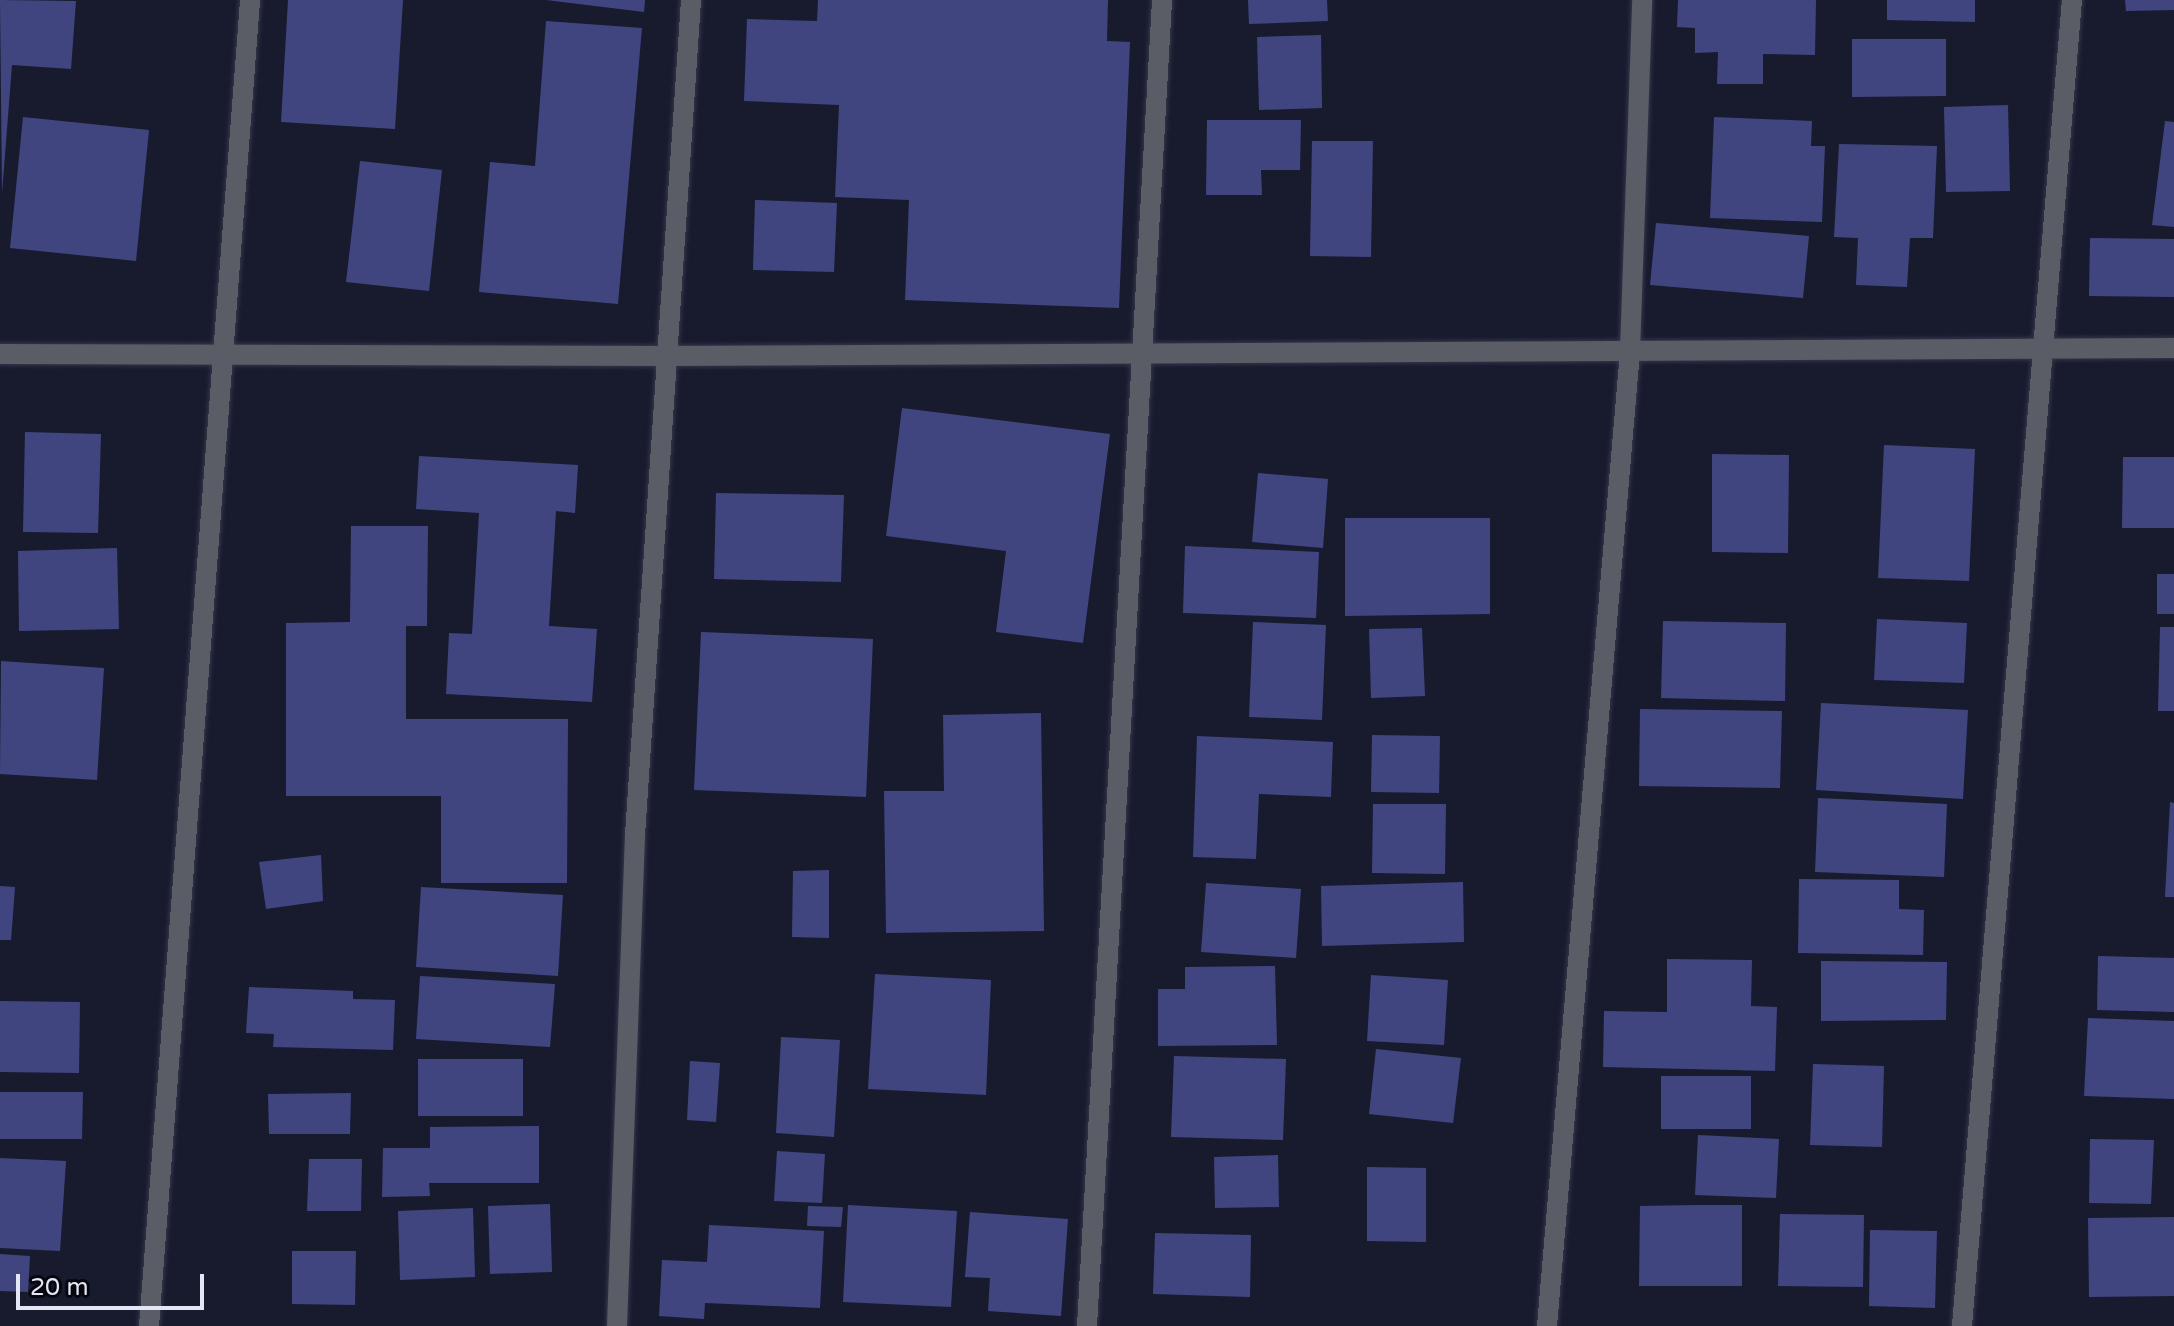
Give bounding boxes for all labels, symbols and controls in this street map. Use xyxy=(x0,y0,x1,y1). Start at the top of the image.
scale bar xyxy=(20,1258,208,1308)
text: 20 m xyxy=(30,1273,88,1302)

